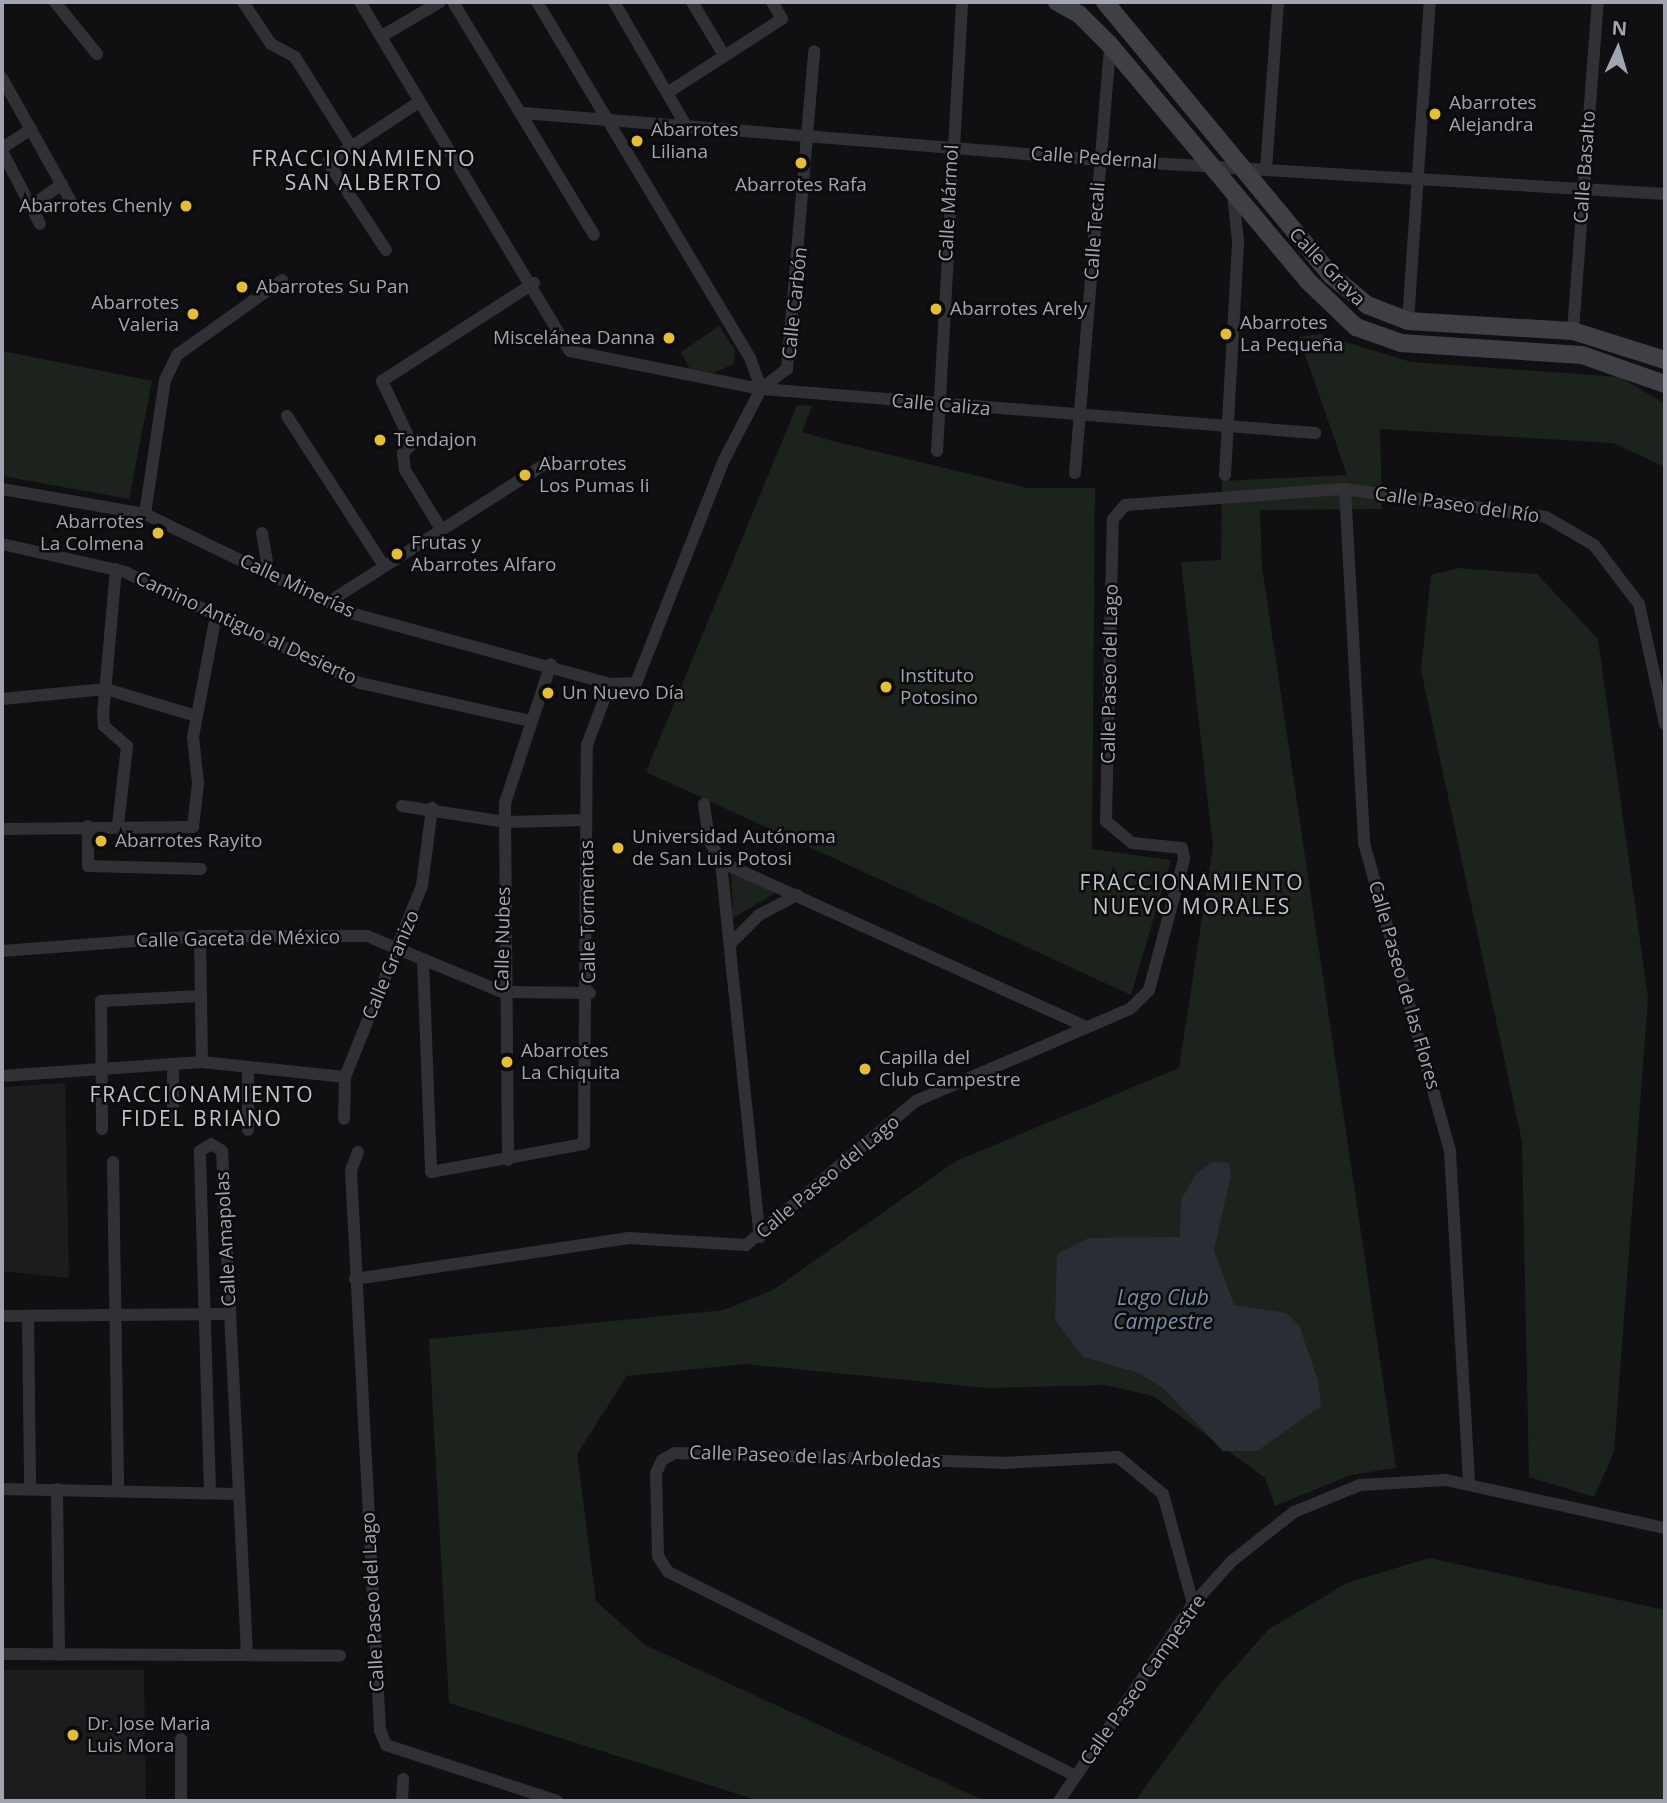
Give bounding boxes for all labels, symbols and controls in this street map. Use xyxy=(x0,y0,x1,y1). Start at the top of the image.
north arrow xyxy=(1583,14,1653,84)
text: N xyxy=(1611,15,1628,42)
place label: Abarrotes Alejandra xyxy=(1449,92,1537,136)
marker: Abarrotes Alejandra xyxy=(1427,106,1443,122)
street label: Calle Basalto xyxy=(1570,110,1600,224)
place label: Abarrotes Liliana xyxy=(651,119,739,163)
marker: Abarrotes Liliana xyxy=(629,133,645,149)
street label: Calle Pedernal xyxy=(1030,142,1158,174)
street label: Calle Mármol xyxy=(935,144,963,262)
district label: FRACCIONAMIENTO SAN ALBERTO xyxy=(253,145,475,195)
marker: Abarrotes Rafa xyxy=(793,155,809,171)
place label: Abarrotes Rafa xyxy=(735,174,867,196)
street label: Calle Tecali xyxy=(1080,181,1110,281)
place label: Abarrotes Chenly xyxy=(19,195,172,217)
marker: Abarrotes Chenly xyxy=(178,198,194,214)
street label: Calle Grava xyxy=(1284,223,1370,311)
street label: Calle Carbón xyxy=(778,246,812,360)
place label: Abarrotes Su Pan xyxy=(256,276,409,298)
marker: Abarrotes Su Pan xyxy=(234,279,250,295)
place label: Abarrotes Valeria xyxy=(91,292,179,336)
place label: Abarrotes Arely xyxy=(950,298,1087,320)
marker: Abarrotes Arely xyxy=(928,301,944,317)
marker: Abarrotes Valeria xyxy=(185,306,201,322)
place label: Abarrotes La Pequeña xyxy=(1240,312,1344,356)
marker: Abarrotes La Pequeña xyxy=(1218,326,1234,342)
place label: Miscelánea Danna xyxy=(493,327,655,349)
marker: Miscelánea Danna xyxy=(661,330,677,346)
street label: Calle Caliza xyxy=(891,389,991,421)
place label: Tendajon xyxy=(394,429,477,451)
marker: Tendajon xyxy=(372,432,388,448)
place label: Abarrotes Los Pumas Ii xyxy=(539,453,650,497)
marker: Abarrotes Los Pumas Ii xyxy=(517,467,533,483)
street label: Calle Paseo del Río xyxy=(1373,482,1541,528)
place label: Abarrotes La Colmena xyxy=(40,511,144,555)
marker: Abarrotes La Colmena xyxy=(150,525,166,541)
place label: Frutas y Abarrotes Alfaro xyxy=(411,532,557,576)
marker: Frutas y Abarrotes Alfaro xyxy=(389,546,405,562)
street label: Calle Minerías xyxy=(236,549,358,623)
street label: Camino Antiguo al Desierto xyxy=(132,567,360,689)
street label: Calle Paseo del Lago xyxy=(1097,584,1123,764)
place label: Instituto Potosino xyxy=(900,665,978,709)
marker: Instituto Potosino xyxy=(878,679,894,695)
place label: Un Nuevo Día xyxy=(562,682,684,704)
marker: Un Nuevo Día xyxy=(540,685,556,701)
place label: Universidad Autónoma de San Luis Potosi xyxy=(632,826,836,870)
place label: Abarrotes Rayito xyxy=(115,830,262,852)
marker: Abarrotes Rayito xyxy=(93,833,109,849)
street label: Calle Tormentas xyxy=(575,840,601,984)
marker: Universidad Autónoma de San Luis Potosi xyxy=(610,840,626,856)
district label: FRACCIONAMIENTO NUEVO MORALES xyxy=(1081,869,1303,919)
street label: Calle Paseo de las Flores xyxy=(1363,878,1445,1092)
street label: Calle Nubes xyxy=(491,886,515,992)
street label: Calle Granizo xyxy=(358,907,424,1023)
street label: Calle Gaceta de México xyxy=(136,926,340,952)
place label: Abarrotes La Chiquita xyxy=(521,1040,620,1084)
place label: Capilla del Club Campestre xyxy=(879,1047,1021,1091)
marker: Abarrotes La Chiquita xyxy=(499,1054,515,1070)
marker: Capilla del Club Campestre xyxy=(857,1061,873,1077)
district label: FRACCIONAMIENTO FIDEL BRIANO xyxy=(91,1081,313,1131)
street label: Calle Paseo del Lago xyxy=(752,1110,904,1244)
street label: Calle Amapolas xyxy=(211,1171,241,1307)
water label: Lago Club Campestre xyxy=(1113,1284,1213,1334)
street label: Calle Paseo de las Arboledas xyxy=(689,1441,941,1473)
street label: Calle Paseo del Lago xyxy=(357,1512,389,1692)
street label: Calle Paseo Campestre xyxy=(1076,1591,1210,1769)
place label: Dr. Jose Maria Luis Mora xyxy=(87,1713,210,1757)
marker: Dr. Jose Maria Luis Mora xyxy=(65,1727,81,1743)

